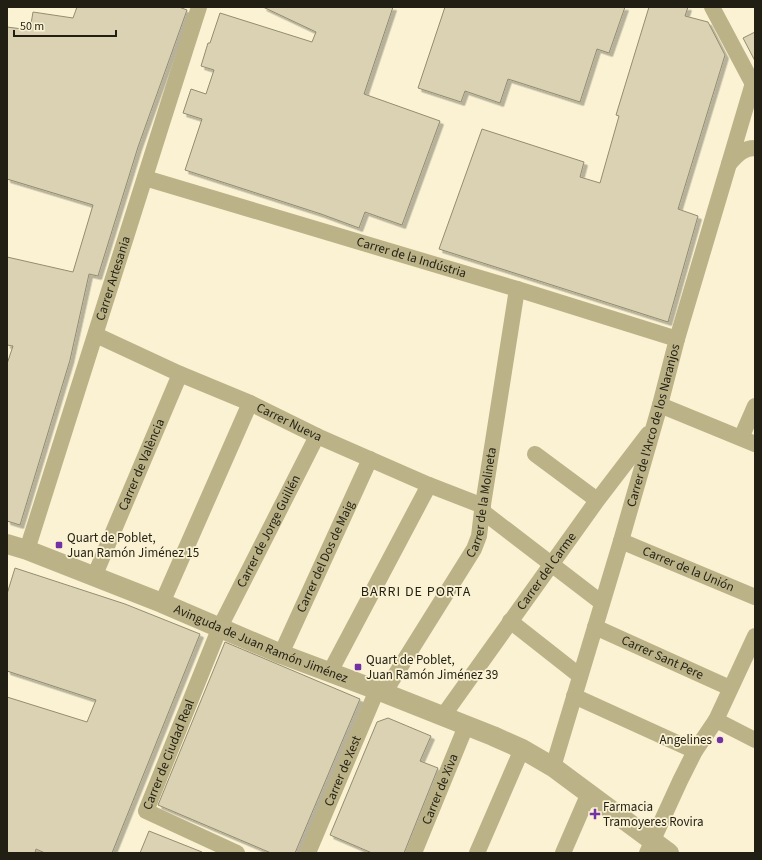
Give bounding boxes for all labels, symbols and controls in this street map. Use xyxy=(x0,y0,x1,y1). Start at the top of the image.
scale bar xyxy=(14,12,116,38)
text: 50 m xyxy=(20,18,44,35)
street label: Carrer de la Indústria xyxy=(354,233,469,282)
street label: Carrer Artesania xyxy=(91,234,135,323)
street label: Carrer de l'Arco de los Naranjos xyxy=(622,341,685,509)
street label: Carrer Nueva xyxy=(253,399,325,446)
street label: Carrer de València xyxy=(114,416,169,513)
street label: Carrer de la Molineta xyxy=(462,446,501,561)
street label: Carrer de Jorge Guillén xyxy=(232,472,305,591)
street label: Carrer del Dos de Maig xyxy=(292,497,359,616)
place label: Quart de Poblet, Juan Ramón Jiménez 15 xyxy=(67,529,199,562)
street label: Carrer del Carme xyxy=(512,529,581,614)
marker: Quart de Poblet, Juan Ramón Jiménez 15 xyxy=(54,540,64,550)
street label: Carrer de la Unión xyxy=(640,542,737,596)
district label: BARRI DE PORTA xyxy=(361,582,471,602)
street label: Avinguda de Juan Ramón Jiménez xyxy=(171,600,351,687)
street label: Carrer Sant Pere xyxy=(618,631,706,684)
place label: Quart de Poblet, Juan Ramón Jiménez 39 xyxy=(366,651,498,684)
marker: Quart de Poblet, Juan Ramón Jiménez 39 xyxy=(353,662,363,672)
street label: Carrer de Ciudad Real xyxy=(138,697,199,813)
place label: Angelines xyxy=(659,731,713,749)
street label: Carrer de Xest xyxy=(320,732,366,809)
marker: Angelines xyxy=(715,735,725,745)
street label: Carrer de Xiva xyxy=(418,751,463,827)
place label: Farmacia Tramoyeres Rovira xyxy=(603,798,704,831)
marker: Farmacia Tramoyeres Rovira xyxy=(590,809,600,819)

